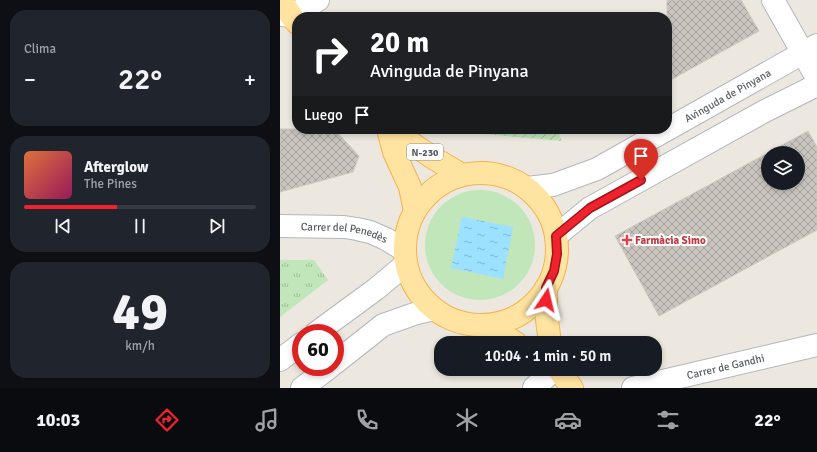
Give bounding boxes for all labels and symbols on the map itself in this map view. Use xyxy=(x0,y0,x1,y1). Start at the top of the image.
street label: Avinguda de Pinyana xyxy=(682,66,774,125)
pin xyxy=(624,139,658,180)
road number: N-230 xyxy=(407,144,443,160)
street label: Carrer del Penedès xyxy=(301,220,390,246)
place label: Farmàcia Simo xyxy=(635,234,706,247)
marker: Farmàcia Simo xyxy=(622,235,632,245)
position arrow xyxy=(525,279,567,321)
speed limit sign: 60 xyxy=(292,324,344,376)
street label: Carrer de Gandhi xyxy=(686,352,766,382)

